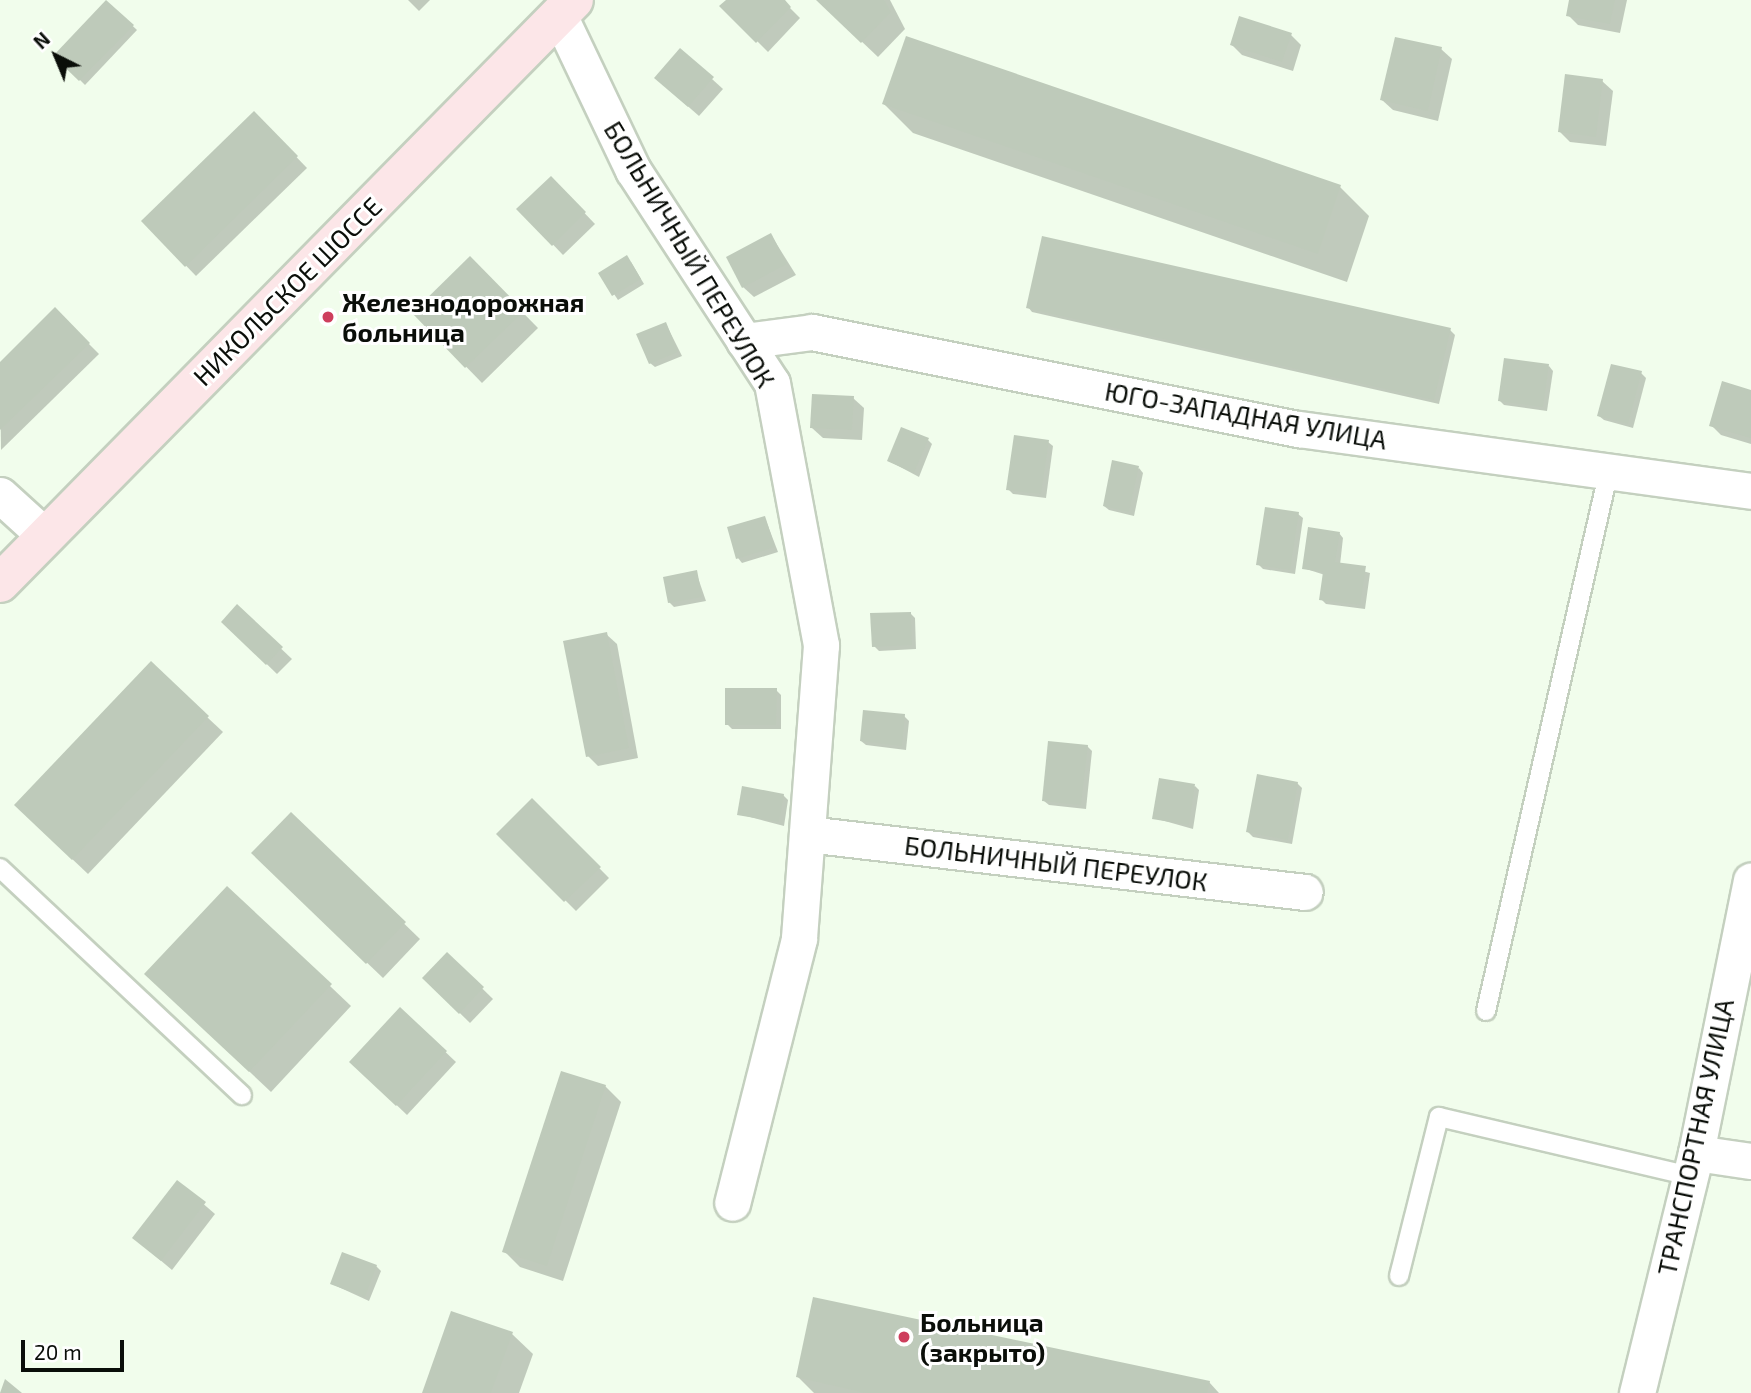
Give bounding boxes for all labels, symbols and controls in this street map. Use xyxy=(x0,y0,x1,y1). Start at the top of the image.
north arrow xyxy=(21,21,91,91)
text: N xyxy=(28,27,54,53)
street label: БОЛЬНИЧНЫЙ ПЕРЕУЛОК xyxy=(598,115,782,393)
street label: НИКОЛЬСКОЕ ШОССЕ xyxy=(186,190,388,392)
place label: Железнодорожная больница xyxy=(342,286,584,348)
marker: Железнодорожная больница xyxy=(320,309,336,325)
street label: ЮГО-ЗАПАДНАЯ УЛИЦА xyxy=(1102,375,1390,455)
street label: БОЛЬНИЧНЫЙ ПЕРЕУЛОК xyxy=(903,829,1209,897)
street label: ТРАНСПОРТНАЯ УЛИЦА xyxy=(1650,996,1740,1278)
place label: Больница (закрыто) xyxy=(920,1306,1045,1368)
scale bar xyxy=(24,1326,128,1370)
marker: Больница (закрыто) xyxy=(894,1327,914,1347)
text: 20 m xyxy=(34,1339,82,1364)

